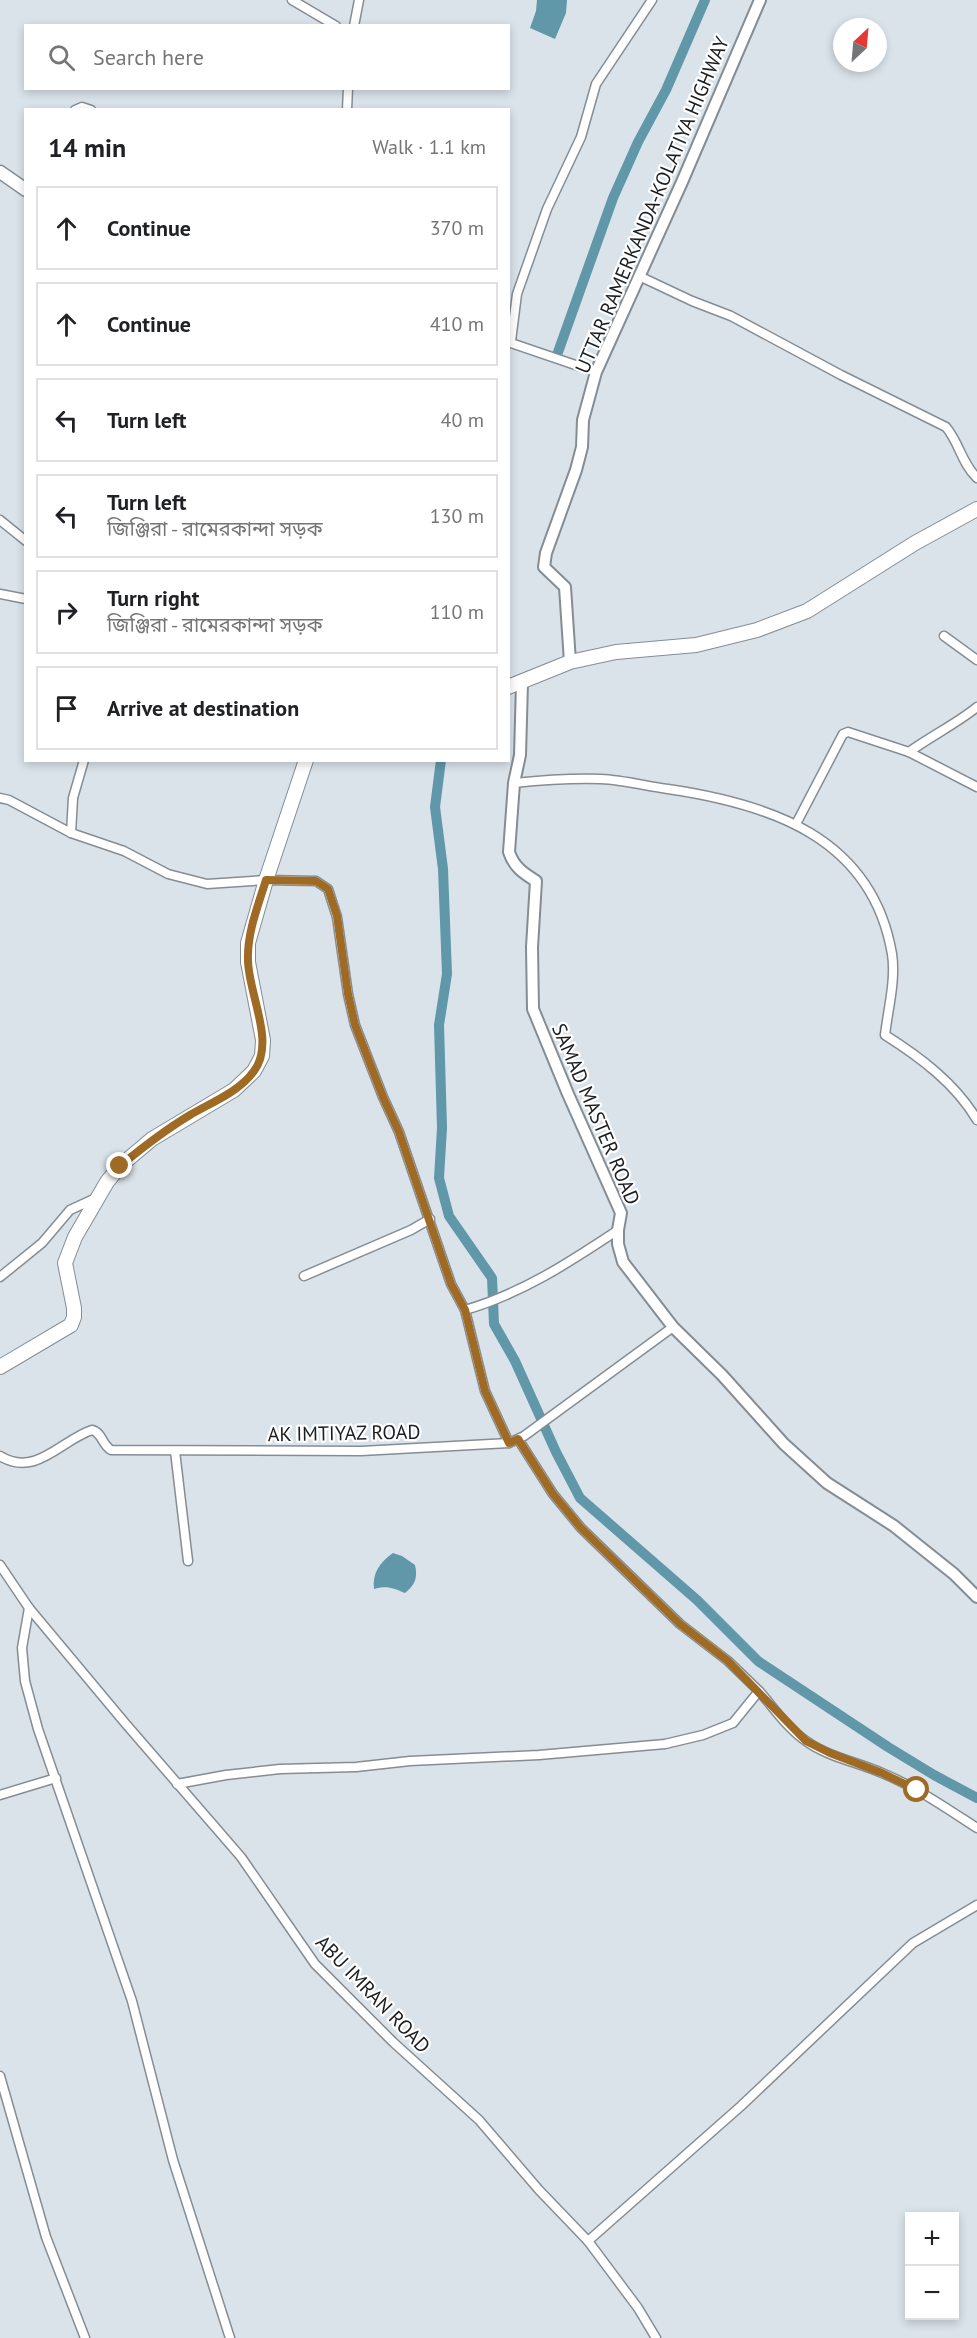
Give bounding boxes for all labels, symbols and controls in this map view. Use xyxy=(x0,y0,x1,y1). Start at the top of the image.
north arrow xyxy=(833,18,887,72)
search box xyxy=(24,24,510,90)
street label: UTTAR RAMERKANDA-KOLATIYA HIGHWAY xyxy=(569,32,735,377)
icon: search xyxy=(45,41,78,74)
text: Search here xyxy=(93,43,204,71)
text: 14 min xyxy=(48,131,126,164)
text: Walk · 1.1 km xyxy=(372,134,486,160)
icon: ahead xyxy=(50,212,83,245)
text: Continue xyxy=(107,214,191,242)
text: 370 m xyxy=(430,215,484,241)
icon: ahead xyxy=(50,308,83,341)
text: Continue xyxy=(107,310,191,338)
text: 410 m xyxy=(430,311,484,337)
icon: left xyxy=(50,404,83,437)
text: Turn left xyxy=(107,406,187,434)
text: 40 m xyxy=(441,407,484,433)
text: Turn left xyxy=(107,488,187,516)
icon: left xyxy=(50,500,83,533)
text: 130 m xyxy=(430,503,484,529)
text: জিঞ্জিরা - রামেরকান্দা সড়ক xyxy=(107,516,323,542)
text: Turn right xyxy=(107,584,199,612)
icon: right xyxy=(50,596,83,629)
text: 110 m xyxy=(430,599,484,625)
text: জিঞ্জিরা - রামেরকান্দা সড়ক xyxy=(107,612,323,638)
icon: arrive xyxy=(50,692,83,725)
text: Arrive at destination xyxy=(107,694,299,722)
street label: SAMAD MASTER ROAD xyxy=(546,1019,646,1209)
route end xyxy=(106,1152,132,1178)
street label: AK IMTIYAZ ROAD xyxy=(267,1419,421,1447)
route start xyxy=(903,1776,929,1802)
street label: ABU IMRAN ROAD xyxy=(310,1929,436,2059)
map controls xyxy=(905,2212,959,2320)
button: + xyxy=(905,2212,959,2266)
button: − xyxy=(905,2266,959,2320)

